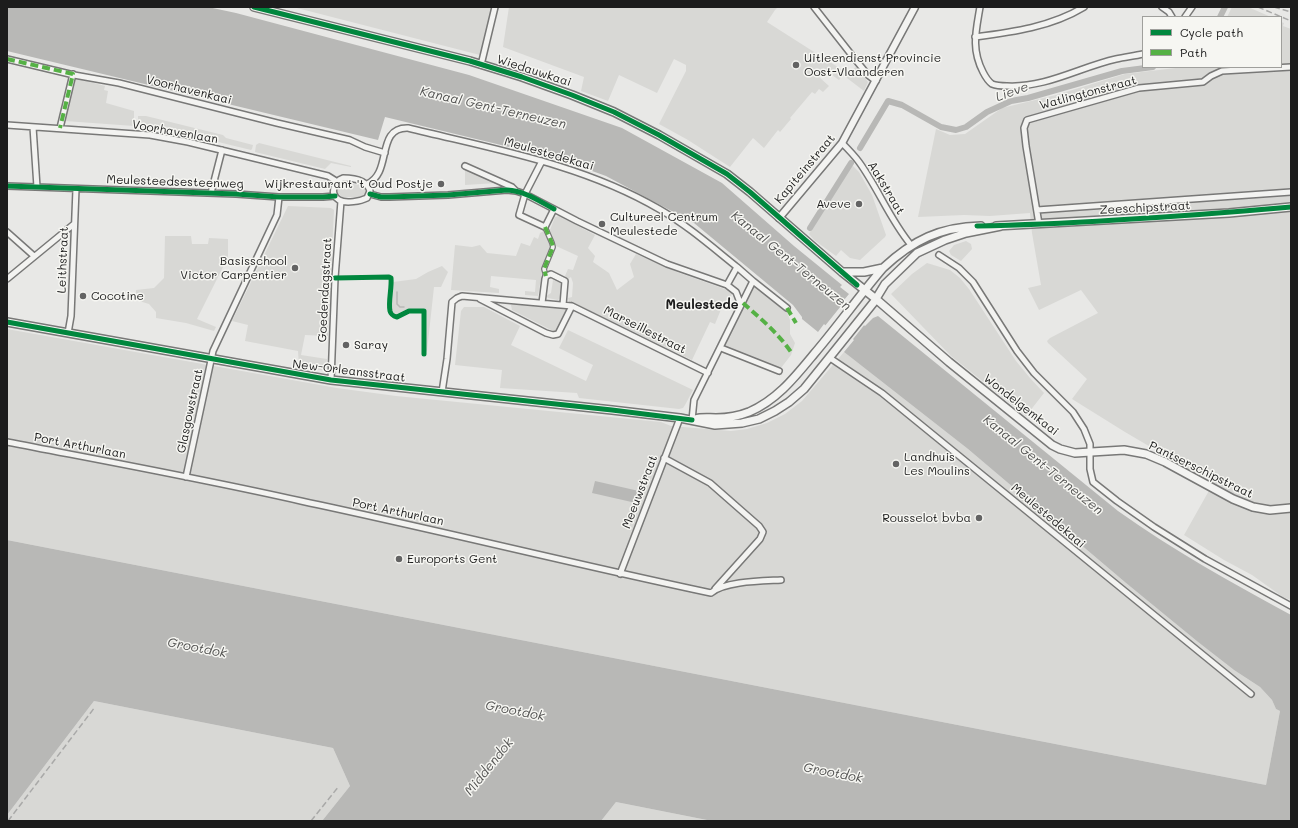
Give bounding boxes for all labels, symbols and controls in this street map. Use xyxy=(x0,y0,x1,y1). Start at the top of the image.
legend xyxy=(1142,16,1282,68)
text: Cycle path xyxy=(1180,24,1243,40)
text: Path xyxy=(1180,44,1207,60)
place label: Uitleendienst Provincie Oost-Vlaanderen xyxy=(804,51,941,79)
street label: Wiedauwkaai xyxy=(495,52,573,90)
marker: Uitleendienst Provincie Oost-Vlaanderen xyxy=(791,60,801,70)
street label: Voorhavenkaai xyxy=(145,72,233,108)
street label: Watlingtonstraat xyxy=(1038,73,1138,113)
water label: Lieve xyxy=(993,79,1031,105)
water label: Kanaal Gent-Terneuzen xyxy=(418,84,568,132)
street label: Voorhavenlaan xyxy=(131,117,219,147)
street label: Kapiteinstraat xyxy=(772,131,838,207)
street label: Meulestedekaai xyxy=(503,134,595,174)
street label: Aakstraat xyxy=(865,159,907,217)
street label: Meulesteedsesteenweg xyxy=(106,172,244,192)
place label: Wijkrestaurant 't Oud Postje xyxy=(264,177,433,191)
marker: Wijkrestaurant 't Oud Postje xyxy=(436,179,446,189)
place label: Aveve xyxy=(816,197,851,211)
street label: Zeeschipstraat xyxy=(1099,198,1191,218)
marker: Aveve xyxy=(854,199,864,209)
water label: Kanaal Gent-Terneuzen xyxy=(728,208,854,314)
place label: Cultureel Centrum Meulestede xyxy=(610,210,718,238)
marker: Cultureel Centrum Meulestede xyxy=(597,219,607,229)
street label: Leithstraat xyxy=(55,226,71,294)
street label: Goedendagstraat xyxy=(315,237,335,343)
place label: Basisschool Victor Carpentier xyxy=(180,254,287,282)
marker: Basisschool Victor Carpentier xyxy=(290,263,300,273)
place label: Cocotine xyxy=(91,289,144,303)
marker: Cocotine xyxy=(78,291,88,301)
district label: Meulestede xyxy=(665,297,739,313)
street label: Marseillestraat xyxy=(601,303,689,357)
place label: Saray xyxy=(354,338,388,352)
marker: Saray xyxy=(341,340,351,350)
street label: New-Orleansstraat xyxy=(292,357,406,385)
street label: Glasgowstraat xyxy=(174,367,206,455)
street label: Wondelgemkaai xyxy=(981,371,1061,439)
water label: Kanaal Gent-Terneuzen xyxy=(980,412,1106,518)
street label: Port Arthurlaan xyxy=(33,430,127,462)
street label: Pantserschipstraat xyxy=(1147,439,1255,501)
place label: Landhuis Les Moulins xyxy=(904,450,970,478)
street label: Meeuwstraat xyxy=(619,453,661,531)
marker: Landhuis Les Moulins xyxy=(891,459,901,469)
street label: Meulestedekaai xyxy=(1008,481,1088,551)
street label: Port Arthurlaan xyxy=(351,495,445,529)
place label: Rousselot bvba xyxy=(882,511,971,525)
marker: Rousselot bvba xyxy=(974,513,984,523)
place label: Euroports Gent xyxy=(407,552,497,566)
marker: Euroports Gent xyxy=(394,554,404,564)
water label: Grootdok xyxy=(166,635,228,661)
water label: Grootdok xyxy=(484,698,546,724)
water label: Middendok xyxy=(461,735,517,799)
water label: Grootdok xyxy=(802,760,864,786)

